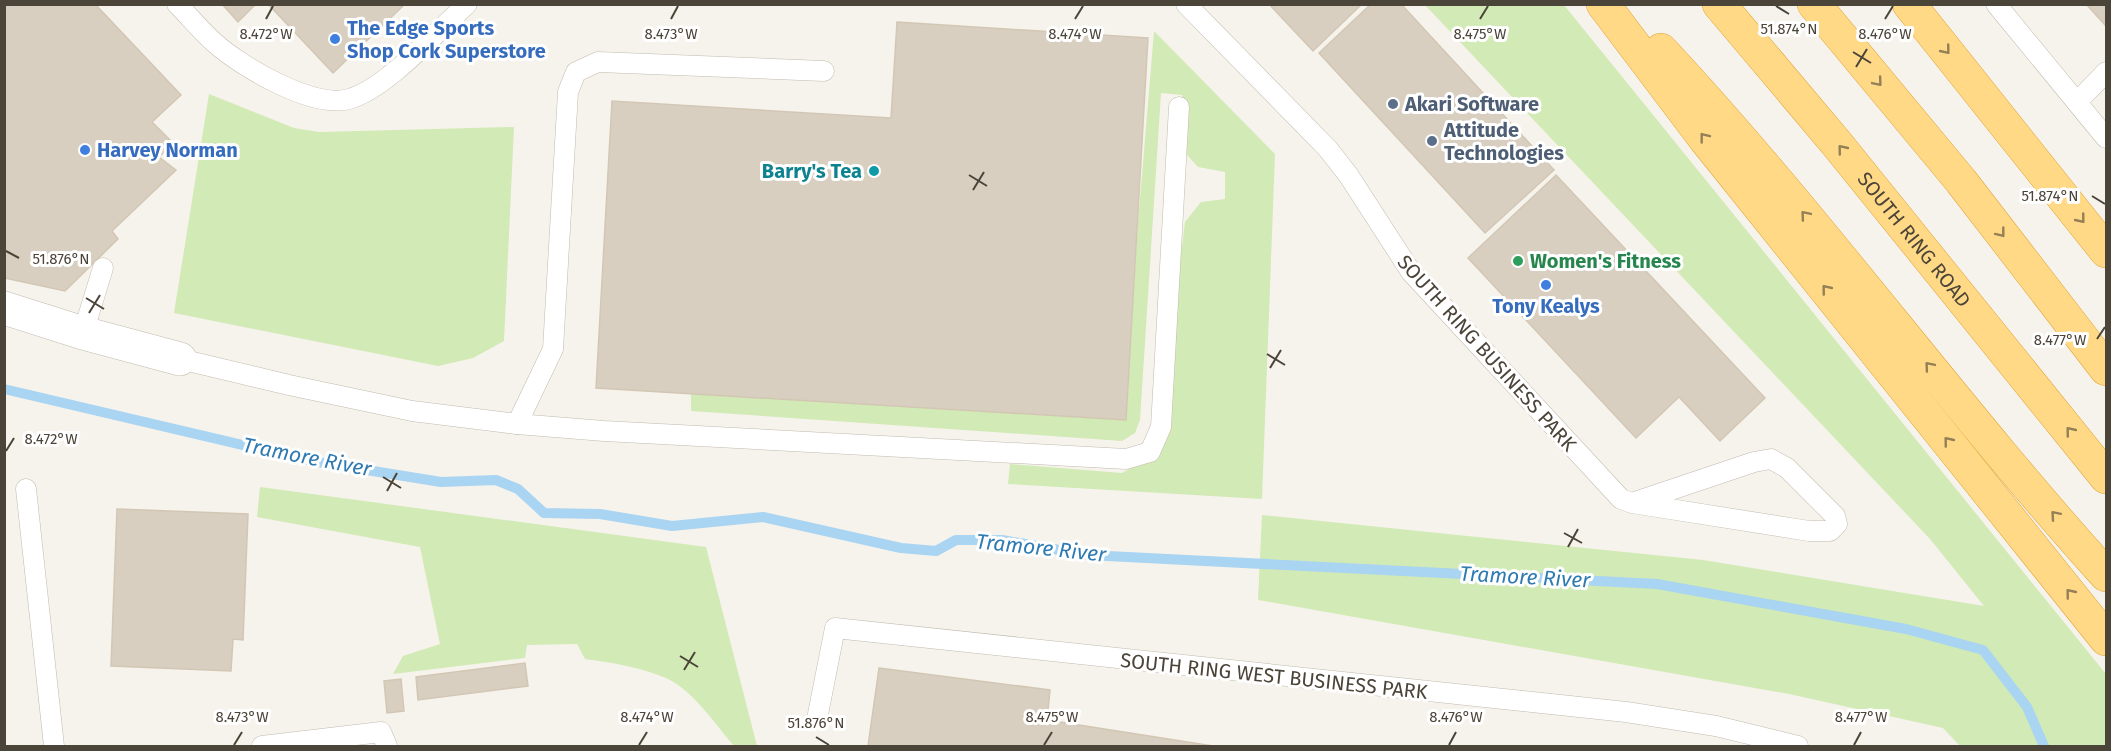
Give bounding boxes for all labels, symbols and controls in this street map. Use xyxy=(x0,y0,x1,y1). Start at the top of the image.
place label: The Edge Sports Shop Cork Superstore xyxy=(347,16,546,63)
text: 51.874°N xyxy=(1760,20,1818,38)
text: 8.472°W xyxy=(239,25,293,43)
text: 8.473°W xyxy=(644,25,698,43)
text: 8.474°W xyxy=(1048,25,1102,43)
text: 8.475°W xyxy=(1453,25,1507,43)
text: 8.476°W xyxy=(1858,25,1912,43)
marker: The Edge Sports Shop Cork Superstore xyxy=(328,32,342,46)
one-way arrow xyxy=(1938,43,1949,54)
one-way arrow xyxy=(1871,75,1882,86)
place label: Akari Software xyxy=(1404,92,1539,116)
marker: Akari Software xyxy=(1386,97,1400,111)
place label: Attitude Technologies xyxy=(1443,118,1564,165)
one-way arrow xyxy=(1700,133,1711,144)
marker: Attitude Technologies xyxy=(1425,134,1439,148)
place label: Harvey Norman xyxy=(97,138,238,162)
marker: Harvey Norman xyxy=(78,143,92,157)
one-way arrow xyxy=(1838,145,1849,156)
place label: Barry's Tea xyxy=(762,159,862,183)
marker: Barry's Tea xyxy=(867,164,881,178)
street label: SOUTH RING ROAD xyxy=(1852,167,1976,312)
text: 51.874°N xyxy=(2021,187,2079,205)
one-way arrow xyxy=(1801,211,1812,222)
one-way arrow xyxy=(2073,212,2084,223)
one-way arrow xyxy=(1994,227,2005,238)
place label: Women's Fitness xyxy=(1530,249,1681,273)
text: 51.876°N xyxy=(32,250,90,268)
street label: SOUTH RING BUSINESS PARK xyxy=(1393,250,1582,456)
marker: Women's Fitness xyxy=(1511,254,1525,268)
marker: Tony Kealys xyxy=(1539,278,1553,292)
one-way arrow xyxy=(1822,285,1833,296)
place label: Tony Kealys xyxy=(1492,294,1600,318)
text: 8.477°W xyxy=(2034,331,2087,349)
one-way arrow xyxy=(1925,361,1936,372)
one-way arrow xyxy=(2066,427,2077,438)
text: 8.472°W xyxy=(24,430,78,448)
water label: Tramore River xyxy=(240,432,374,482)
one-way arrow xyxy=(1944,437,1955,448)
one-way arrow xyxy=(2051,511,2062,522)
water label: Tramore River xyxy=(975,528,1108,568)
water label: Tramore River xyxy=(1459,561,1592,593)
one-way arrow xyxy=(2066,589,2077,600)
street label: SOUTH RING WEST BUSINESS PARK xyxy=(1119,648,1429,704)
text: 8.473°W xyxy=(215,708,269,726)
text: 8.474°W xyxy=(620,708,674,726)
text: 8.475°W xyxy=(1025,708,1079,726)
text: 8.476°W xyxy=(1429,708,1483,726)
text: 8.477°W xyxy=(1835,708,1888,726)
text: 51.876°N xyxy=(787,714,845,732)

